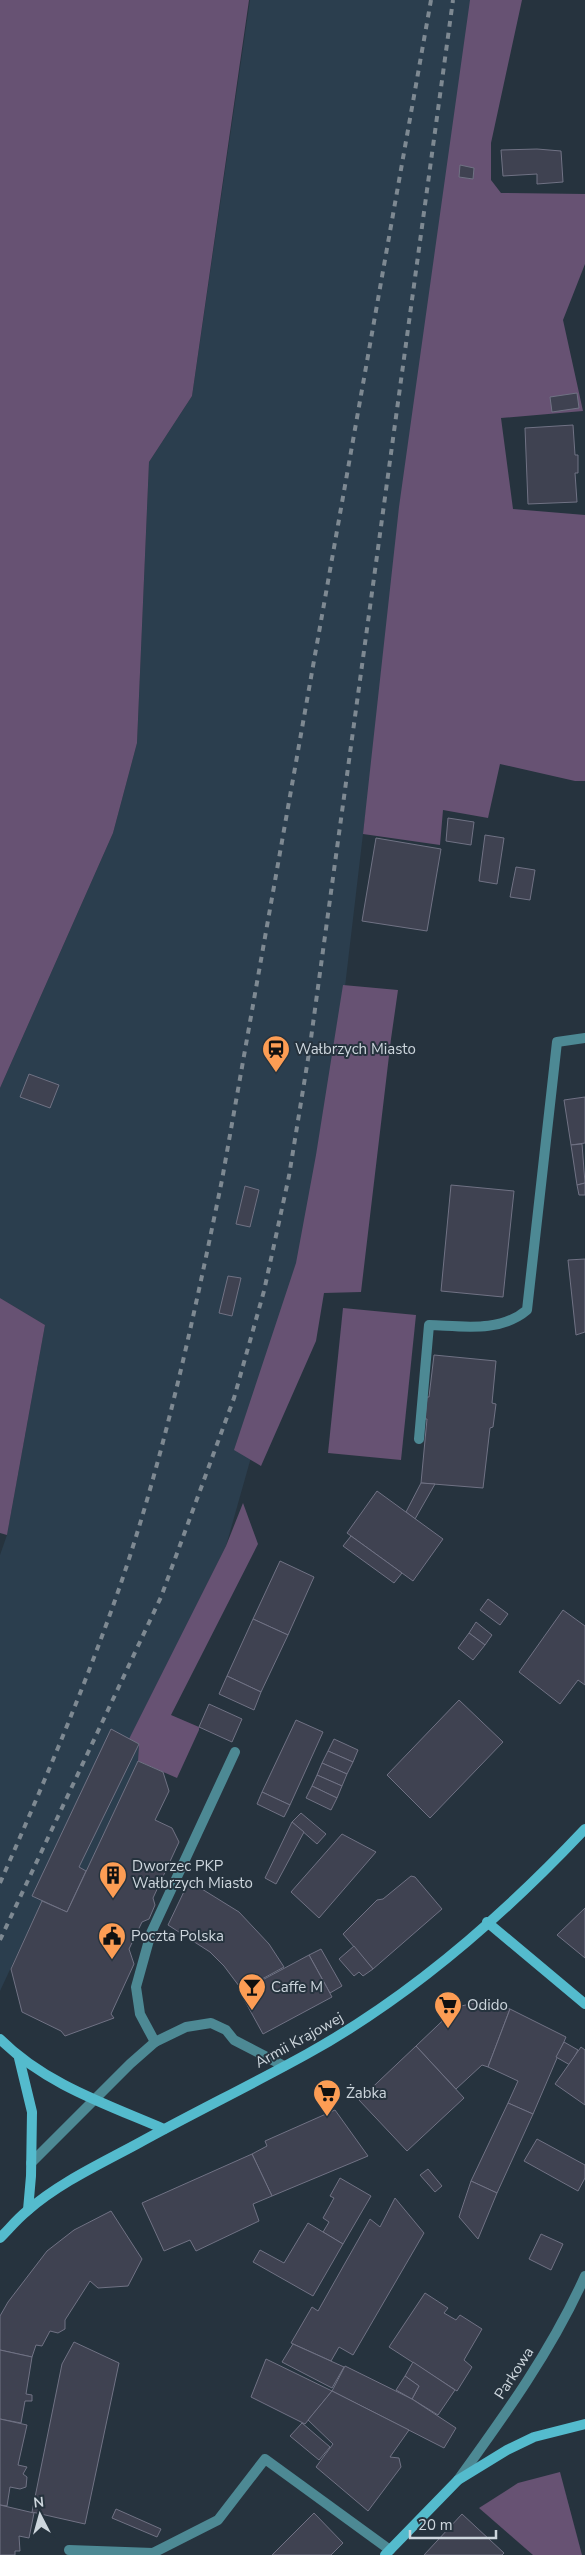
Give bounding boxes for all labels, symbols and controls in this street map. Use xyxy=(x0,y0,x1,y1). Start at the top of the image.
station icon: Wałbrzych Miasto xyxy=(261,1034,291,1073)
place label: Wałbrzych Miasto xyxy=(295,1039,416,1059)
place label: Dworzec PKP Wałbrzych Miasto xyxy=(132,1856,253,1893)
building icon: Dworzec PKP Wałbrzych Miasto xyxy=(98,1860,128,1899)
public building icon: Poczta Polska xyxy=(97,1921,127,1960)
place label: Poczta Polska xyxy=(131,1926,224,1946)
bar icon: Caffe M xyxy=(237,1972,267,2011)
place label: Caffe M xyxy=(271,1977,323,1997)
supermarket icon: Odido xyxy=(433,1990,463,2029)
place label: Odido xyxy=(467,1995,508,2015)
street label: Armii Krajowej xyxy=(251,2007,347,2073)
supermarket icon: Żabka xyxy=(312,2078,342,2117)
place label: Żabka xyxy=(346,2083,387,2103)
street label: Parkowa xyxy=(490,2343,538,2403)
north arrow xyxy=(15,2490,65,2540)
text: N xyxy=(32,2493,45,2513)
scale bar xyxy=(410,2508,496,2540)
text: 20 m xyxy=(418,2515,453,2535)

